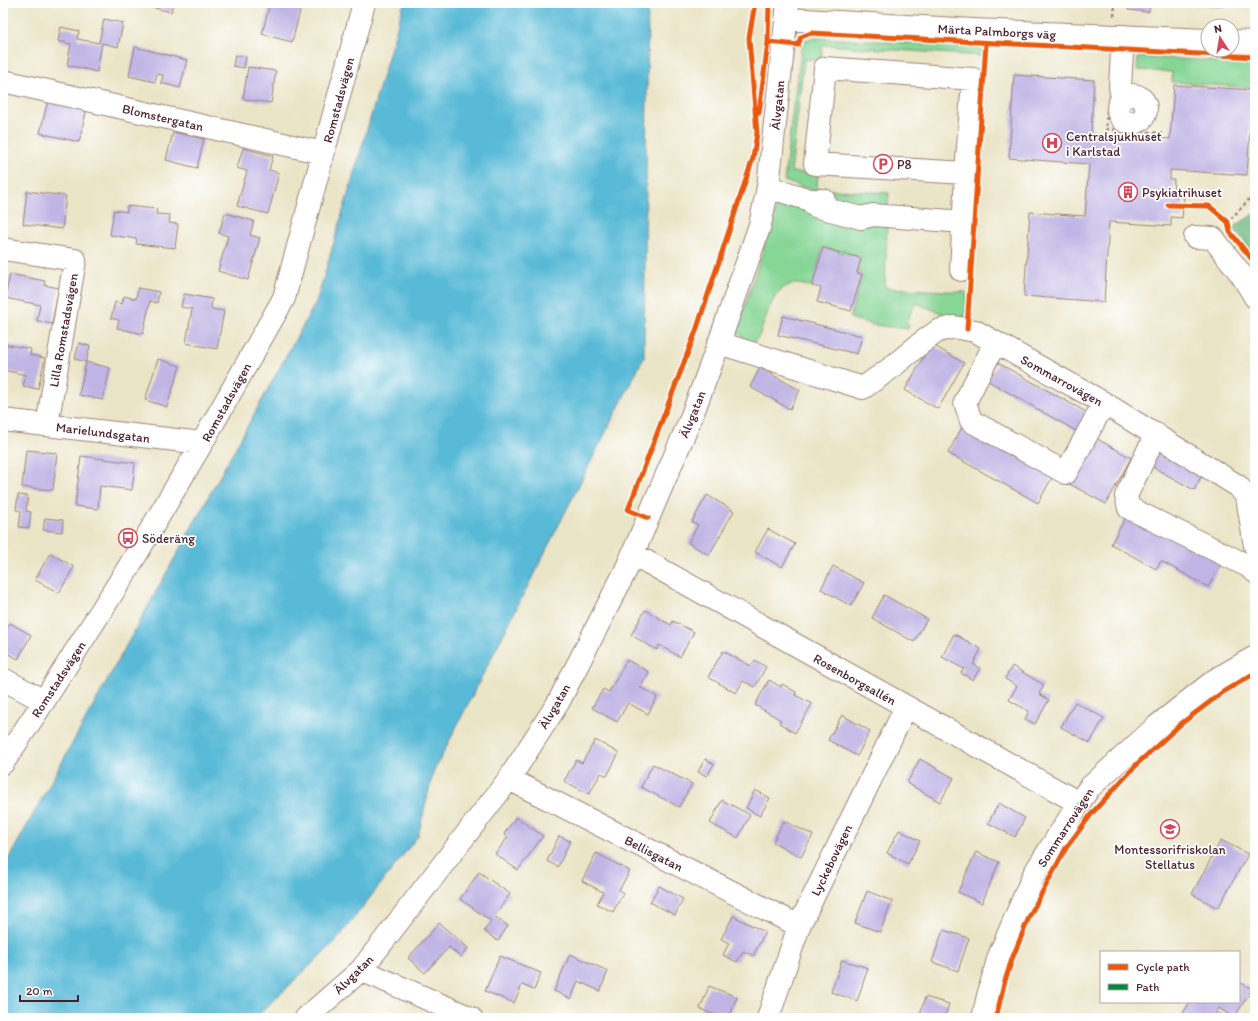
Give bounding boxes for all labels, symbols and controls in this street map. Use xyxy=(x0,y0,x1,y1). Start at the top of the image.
north arrow xyxy=(1200,18,1240,58)
street label: Märta Palmborgs väg xyxy=(937,21,1057,42)
text: N xyxy=(1213,22,1223,36)
street label: Romstadsvägen xyxy=(320,56,357,145)
street label: Älvgatan xyxy=(767,80,788,131)
street label: Blomstergatan xyxy=(121,101,205,134)
place label: Centralsjukhuset i Karlstad xyxy=(1066,129,1162,159)
hospital icon: Centralsjukhuset i Karlstad xyxy=(1041,132,1063,154)
parking icon: P8 xyxy=(872,153,894,175)
place label: P8 xyxy=(897,157,912,172)
building icon: Psykiatrihuset xyxy=(1117,181,1139,203)
place label: Psykiatrihuset xyxy=(1142,185,1222,200)
street label: Lilla Romstadsvägen xyxy=(46,271,81,388)
street label: Sommarrovägen xyxy=(1018,352,1106,410)
street label: Romstadsvägen xyxy=(199,360,254,444)
street label: Älvgatan xyxy=(676,388,709,440)
street label: Marielundsgatan xyxy=(55,419,151,446)
bus stop icon: Söderäng xyxy=(117,527,139,549)
place label: Söderäng xyxy=(142,531,195,546)
street label: Romstadsvägen xyxy=(28,638,89,720)
street label: Rosenborgsallén xyxy=(811,651,899,709)
street label: Älvgatan xyxy=(536,681,573,731)
street label: Sommarrovägen xyxy=(1034,784,1097,870)
school or university icon: Montessorifriskolan Stellatus xyxy=(1159,818,1181,840)
street label: Lyckebovägen xyxy=(808,821,856,898)
street label: Bellisgatan xyxy=(622,832,686,875)
place label: Montessorifriskolan Stellatus xyxy=(1114,842,1226,872)
street label: Älvgatan xyxy=(331,951,376,997)
legend xyxy=(1100,951,1240,1003)
text: Cycle path xyxy=(1136,960,1190,974)
scale bar xyxy=(20,977,78,1003)
text: Path xyxy=(1136,980,1159,994)
text: 20 m xyxy=(26,984,53,998)

